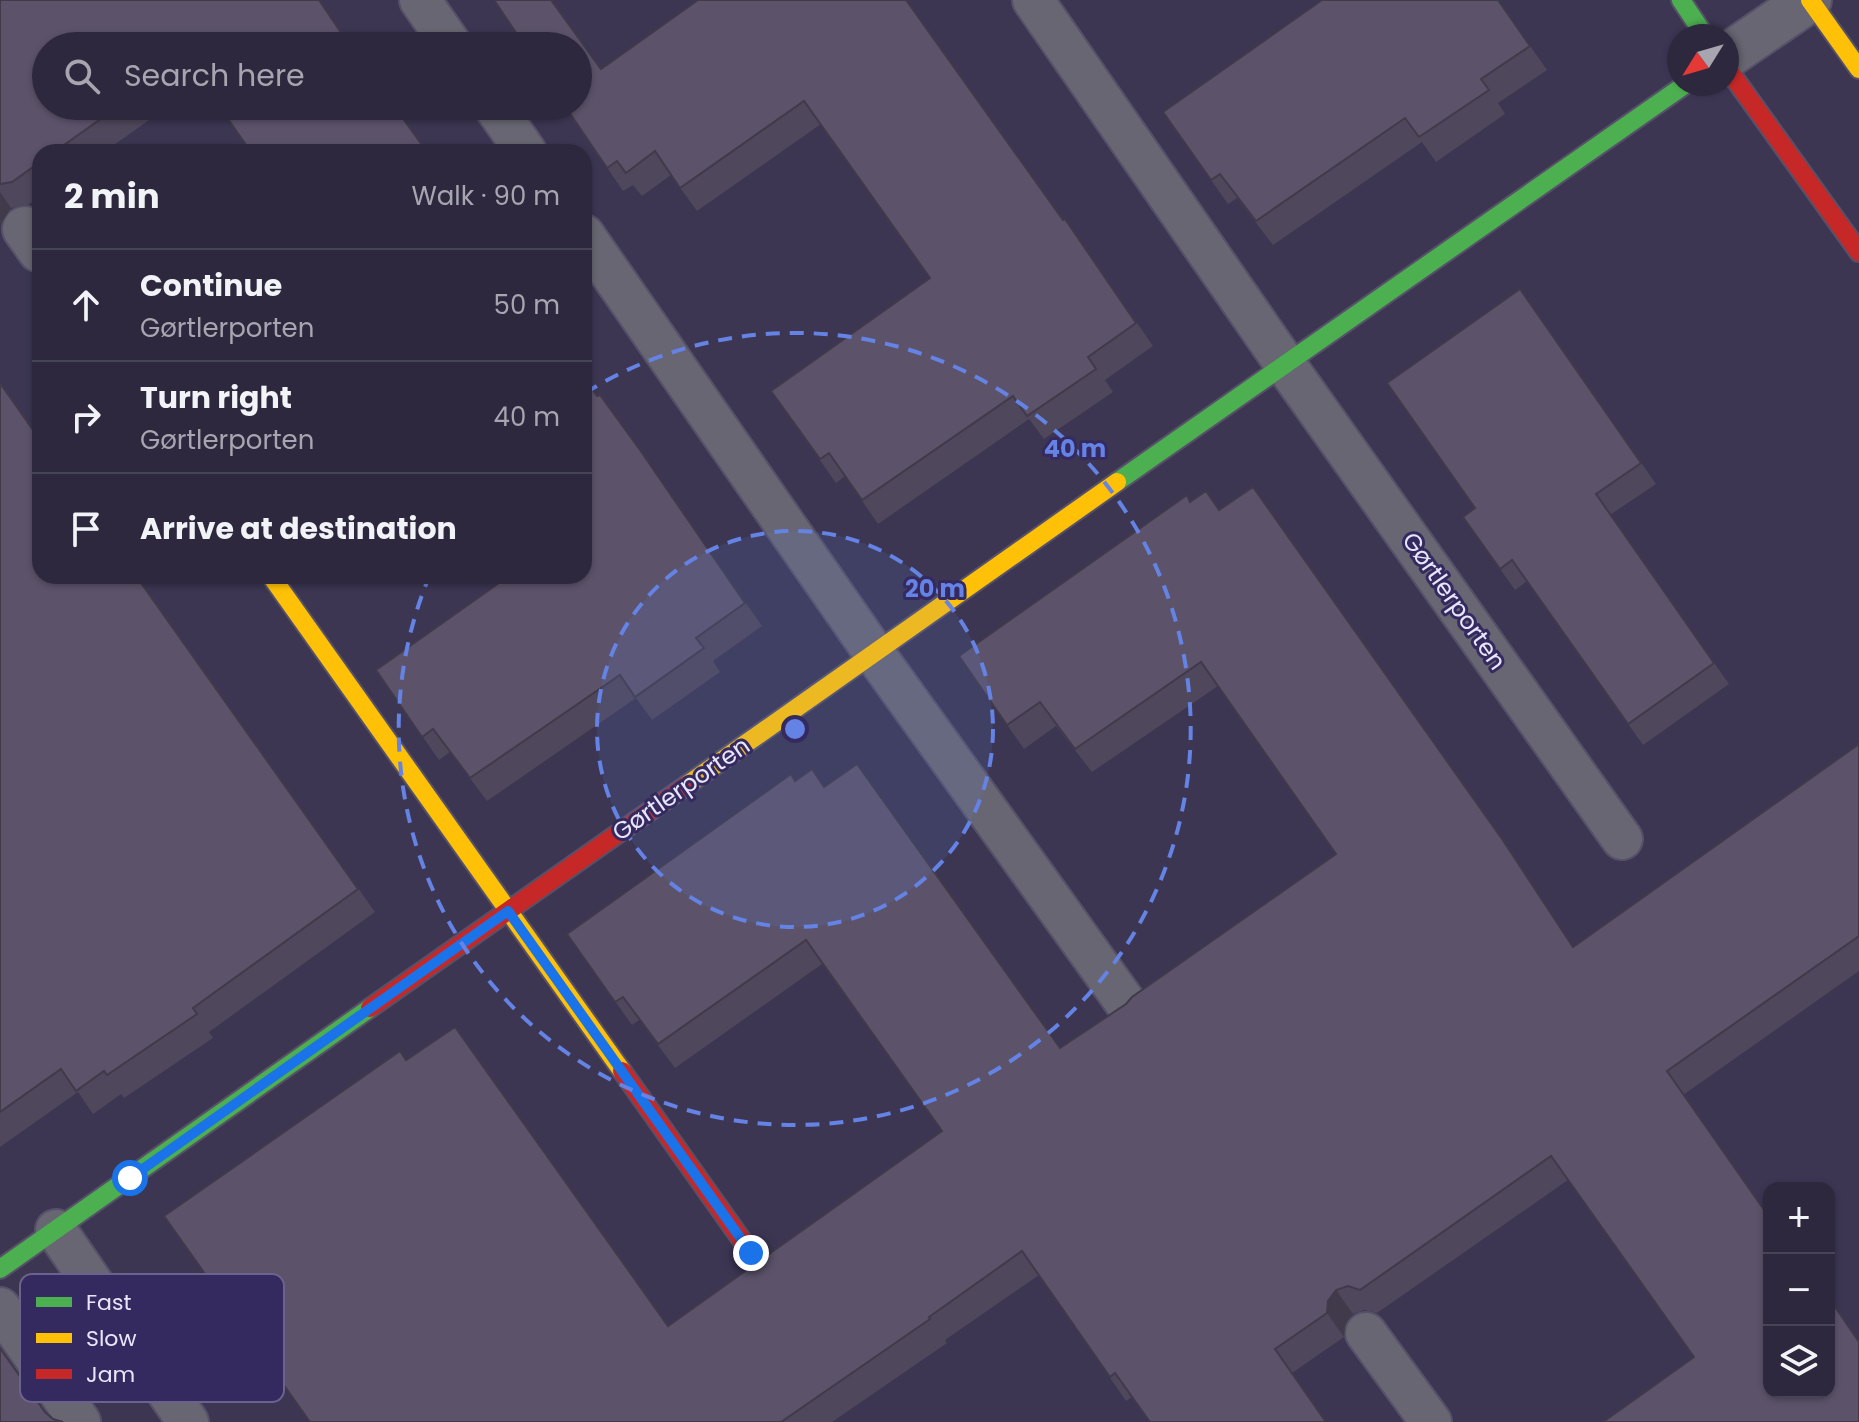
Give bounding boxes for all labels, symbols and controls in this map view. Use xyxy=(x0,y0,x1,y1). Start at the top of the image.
north arrow xyxy=(1667,24,1739,96)
search box xyxy=(32,32,592,120)
icon: search xyxy=(60,54,104,98)
text: Search here xyxy=(124,54,305,97)
text: 2 min xyxy=(64,172,160,220)
text: Walk · 90 m xyxy=(411,178,560,214)
text: Continue xyxy=(140,264,282,307)
icon: ahead xyxy=(64,283,108,327)
text: 50 m xyxy=(494,287,560,323)
text: Gørtlerporten xyxy=(140,310,314,346)
text: Turn right xyxy=(140,376,292,419)
icon: right xyxy=(64,395,108,439)
text: 40 m xyxy=(494,399,560,435)
text: Gørtlerporten xyxy=(140,422,314,458)
text: 40 m xyxy=(1044,432,1106,465)
icon: arrive xyxy=(64,507,108,551)
text: Arrive at destination xyxy=(140,507,457,550)
street label: Gørtlerporten xyxy=(1395,525,1514,676)
text: 20 m xyxy=(905,572,965,605)
centre of rings xyxy=(781,715,809,743)
street label: Gørtlerporten xyxy=(605,729,756,848)
route start xyxy=(112,1160,148,1196)
map controls xyxy=(1763,1182,1835,1398)
button: + xyxy=(1763,1182,1835,1254)
route end xyxy=(733,1235,769,1271)
button: − xyxy=(1763,1254,1835,1326)
legend xyxy=(20,1274,284,1402)
text: Fast xyxy=(86,1287,131,1318)
text: Slow xyxy=(86,1323,136,1354)
button: layers xyxy=(1763,1326,1835,1398)
text: Jam xyxy=(86,1359,135,1390)

